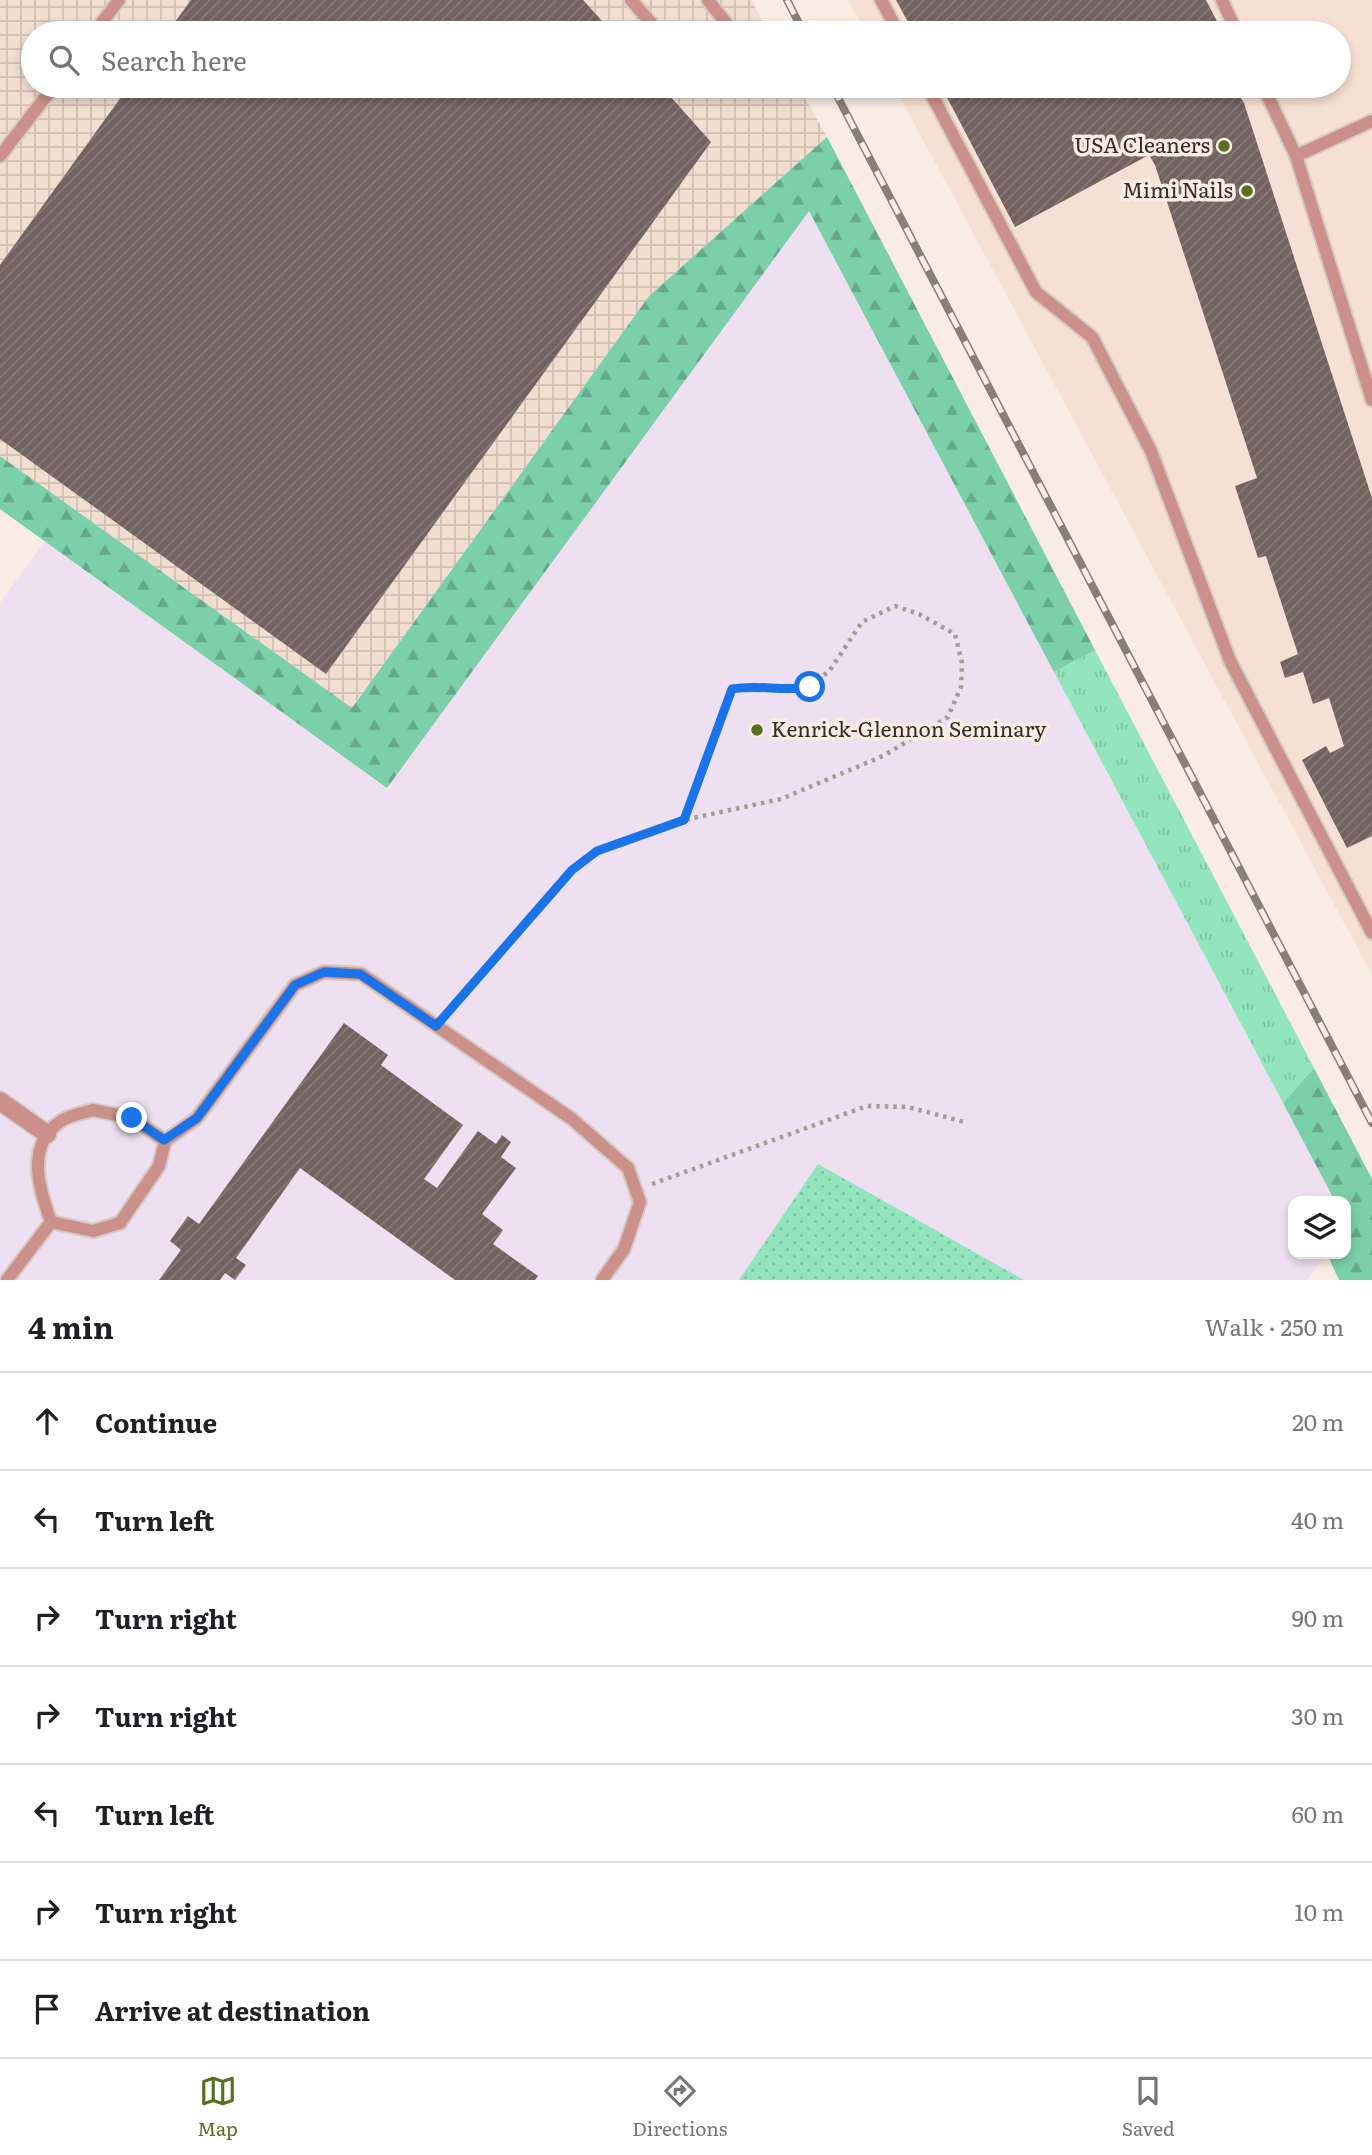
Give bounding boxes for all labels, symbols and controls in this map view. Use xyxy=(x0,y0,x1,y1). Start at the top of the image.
search box xyxy=(21,21,1351,98)
text: Search here xyxy=(101,40,247,79)
icon: search xyxy=(45,41,83,79)
place label: USA Cleaners xyxy=(1074,128,1210,159)
marker: USA Cleaners xyxy=(1216,138,1232,154)
place label: Mimi Nails xyxy=(1122,173,1233,204)
marker: Mimi Nails xyxy=(1239,183,1255,199)
route start xyxy=(794,671,825,702)
place label: Kenrick-Glennon Seminary xyxy=(771,712,1047,743)
marker: Kenrick-Glennon Seminary xyxy=(749,722,765,738)
route end xyxy=(116,1102,147,1133)
map controls xyxy=(1288,1196,1351,1259)
button: layers xyxy=(1288,1196,1351,1259)
text: 4 min xyxy=(28,1304,114,1348)
text: Walk · 250 m xyxy=(1205,1309,1344,1343)
icon: ahead xyxy=(28,1402,66,1440)
text: Continue xyxy=(95,1402,217,1441)
text: 20 m xyxy=(1292,1404,1344,1438)
icon: left xyxy=(28,1500,66,1538)
text: Turn left xyxy=(95,1500,214,1539)
text: 40 m xyxy=(1291,1502,1344,1536)
icon: right xyxy=(28,1598,66,1636)
text: Turn right xyxy=(95,1598,237,1637)
text: 90 m xyxy=(1292,1600,1344,1634)
icon: right xyxy=(28,1696,66,1734)
text: Turn right xyxy=(95,1696,237,1735)
text: 30 m xyxy=(1291,1698,1344,1732)
icon: left xyxy=(28,1794,66,1832)
text: Turn left xyxy=(95,1794,214,1833)
text: 60 m xyxy=(1291,1796,1344,1830)
icon: right xyxy=(28,1892,66,1930)
text: Turn right xyxy=(95,1892,237,1931)
text: 10 m xyxy=(1294,1894,1344,1928)
icon: arrive xyxy=(28,1990,66,2028)
text: Arrive at destination xyxy=(95,1990,370,2029)
tab: Map xyxy=(197,2072,238,2142)
tab: Directions xyxy=(632,2072,727,2142)
tab: Saved xyxy=(1122,2072,1175,2142)

